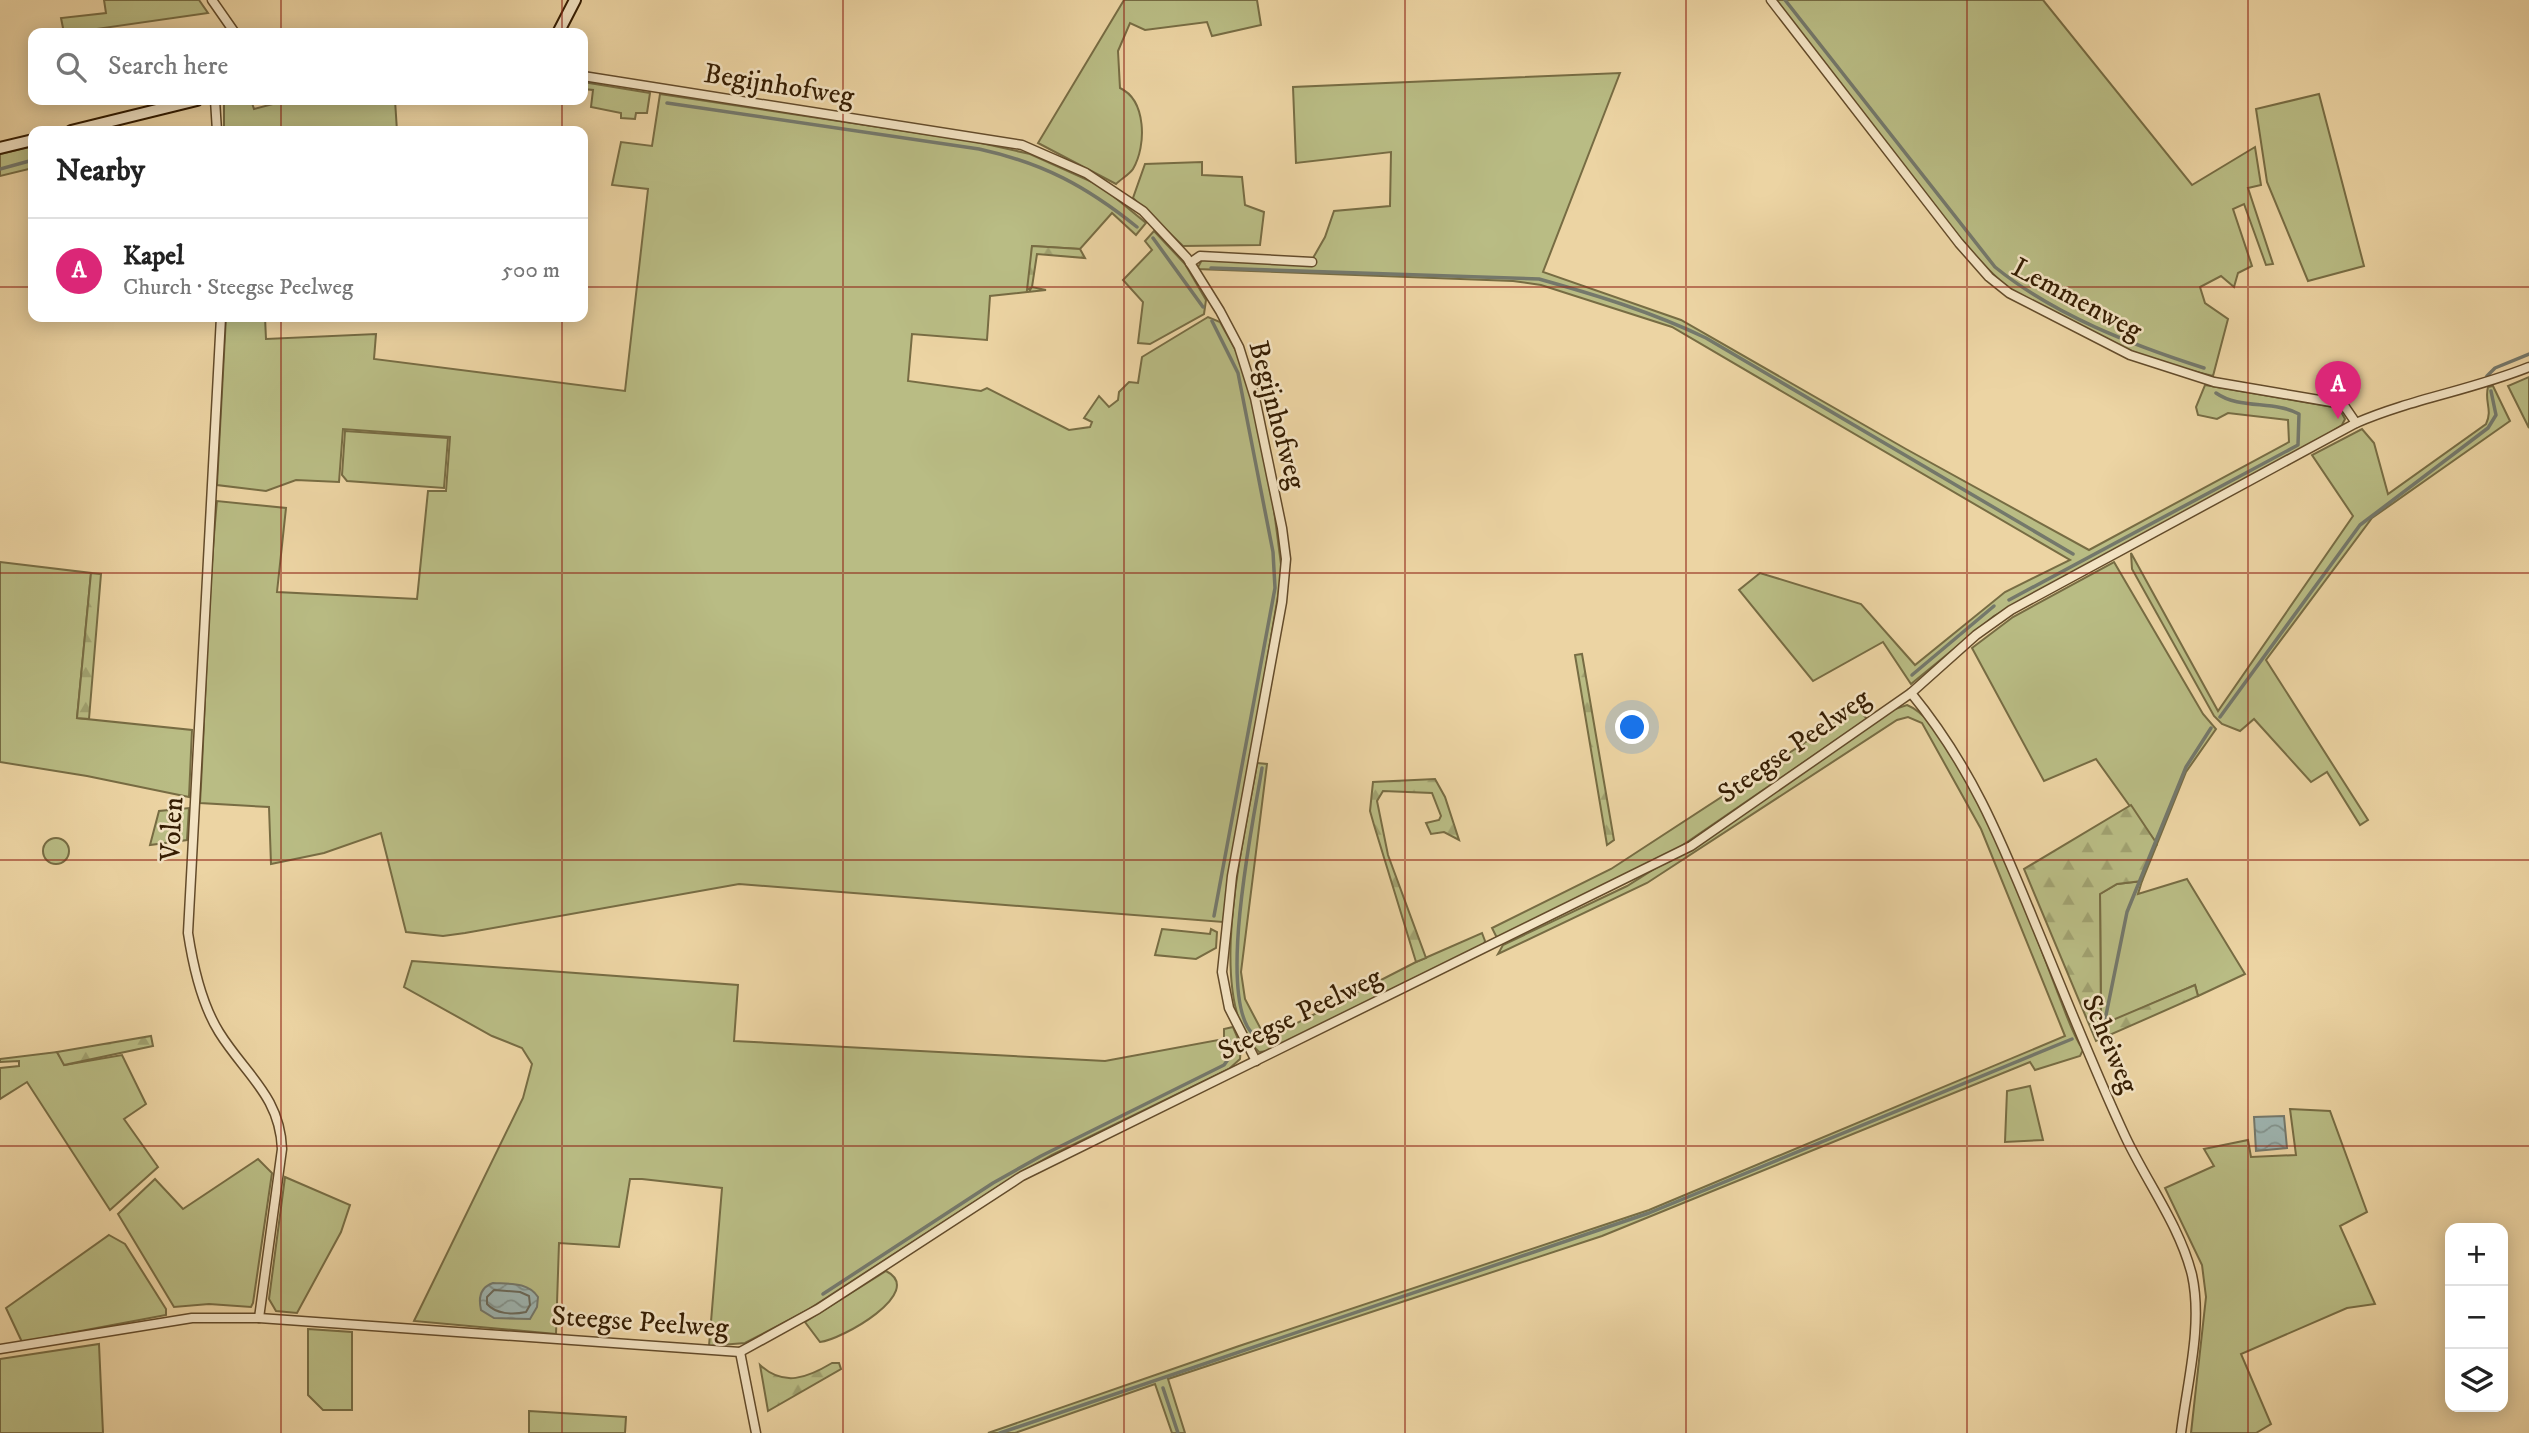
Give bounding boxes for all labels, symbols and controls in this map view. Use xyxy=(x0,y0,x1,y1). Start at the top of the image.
search box xyxy=(28,28,588,105)
icon: search xyxy=(52,48,90,86)
text: Search here xyxy=(108,50,228,83)
street label: Begijnhofweg xyxy=(701,56,857,114)
text: Nearby xyxy=(56,153,145,190)
text: Kapel xyxy=(123,240,184,273)
street label: Lemmenweg xyxy=(2006,250,2149,348)
text: A xyxy=(72,256,86,285)
text: 500 m xyxy=(502,256,560,285)
text: Church · Steegse Peelweg xyxy=(123,273,353,302)
street label: Begijnhofweg xyxy=(1240,337,1314,493)
pin: A xyxy=(2315,361,2361,419)
street label: Steegse Peelweg xyxy=(1711,680,1877,811)
your location xyxy=(1615,710,1649,744)
street label: Volen xyxy=(153,796,191,863)
street label: Steegse Peelweg xyxy=(1212,959,1388,1069)
street label: Scheiweg xyxy=(2074,990,2146,1099)
map controls xyxy=(2445,1223,2508,1412)
button: + xyxy=(2445,1223,2508,1286)
button: − xyxy=(2445,1286,2508,1349)
street label: Steegse Peelweg xyxy=(550,1298,730,1346)
button: layers xyxy=(2445,1349,2508,1412)

